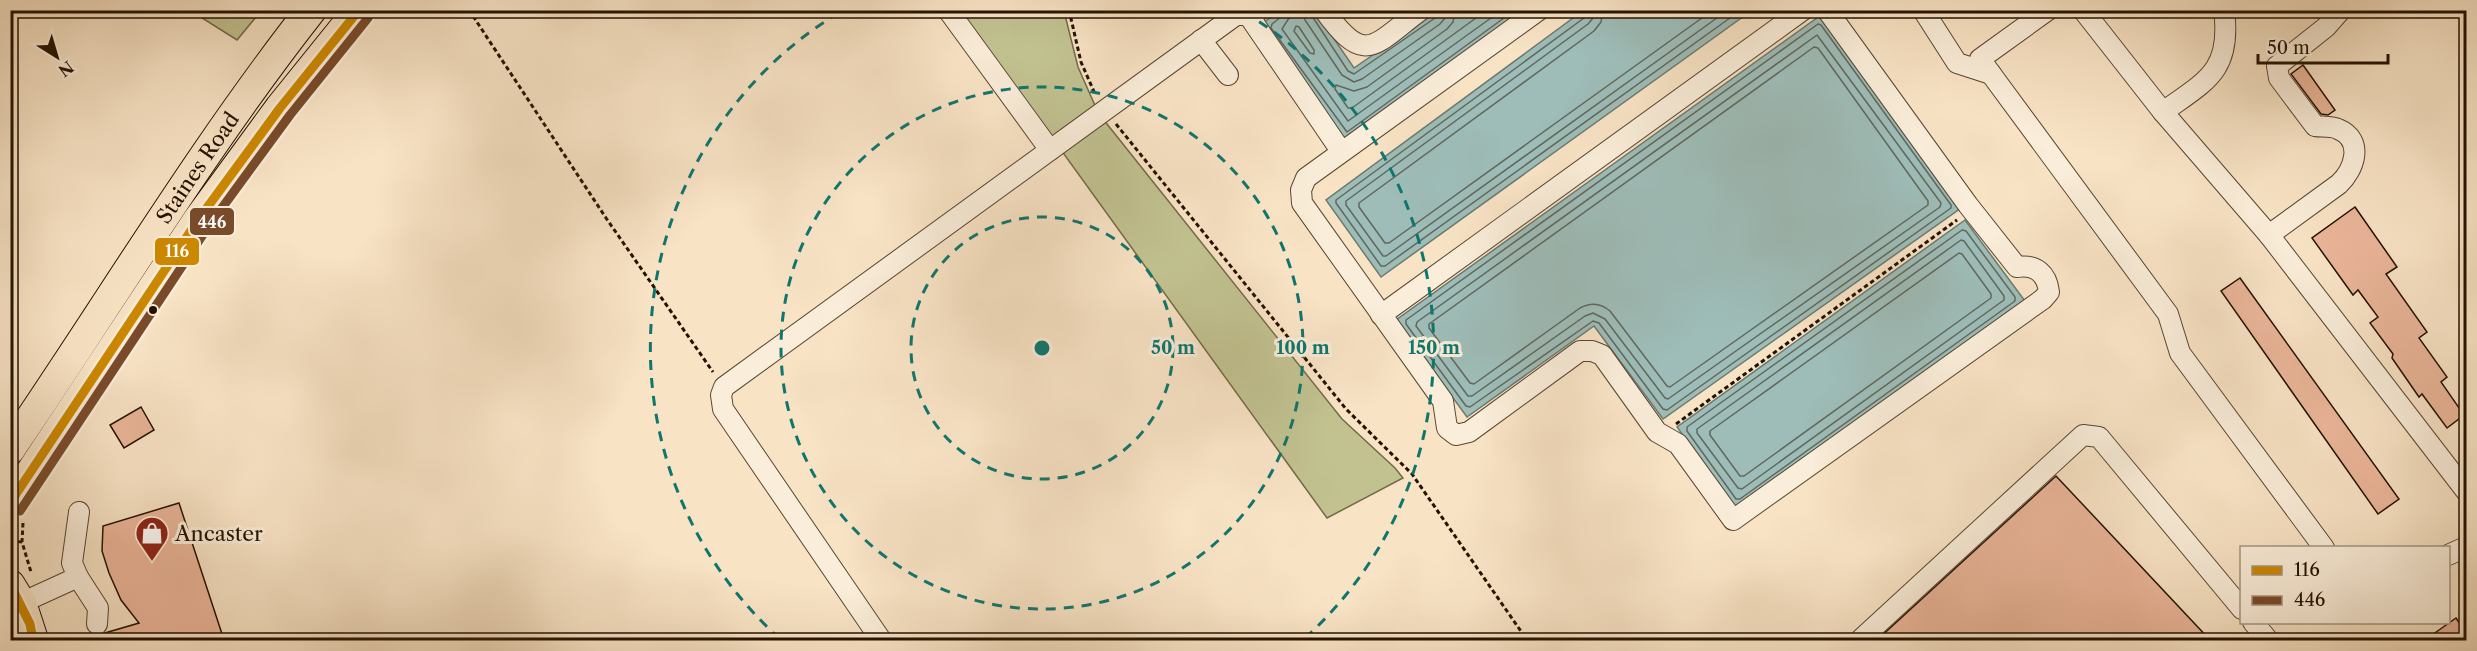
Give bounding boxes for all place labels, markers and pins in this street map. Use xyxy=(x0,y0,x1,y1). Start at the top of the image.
unlabelled marker xyxy=(147,304,159,316)
centre of rings xyxy=(1032,338,1052,358)
shop icon: Ancaster xyxy=(134,515,170,562)
place label: Ancaster xyxy=(174,521,263,546)

